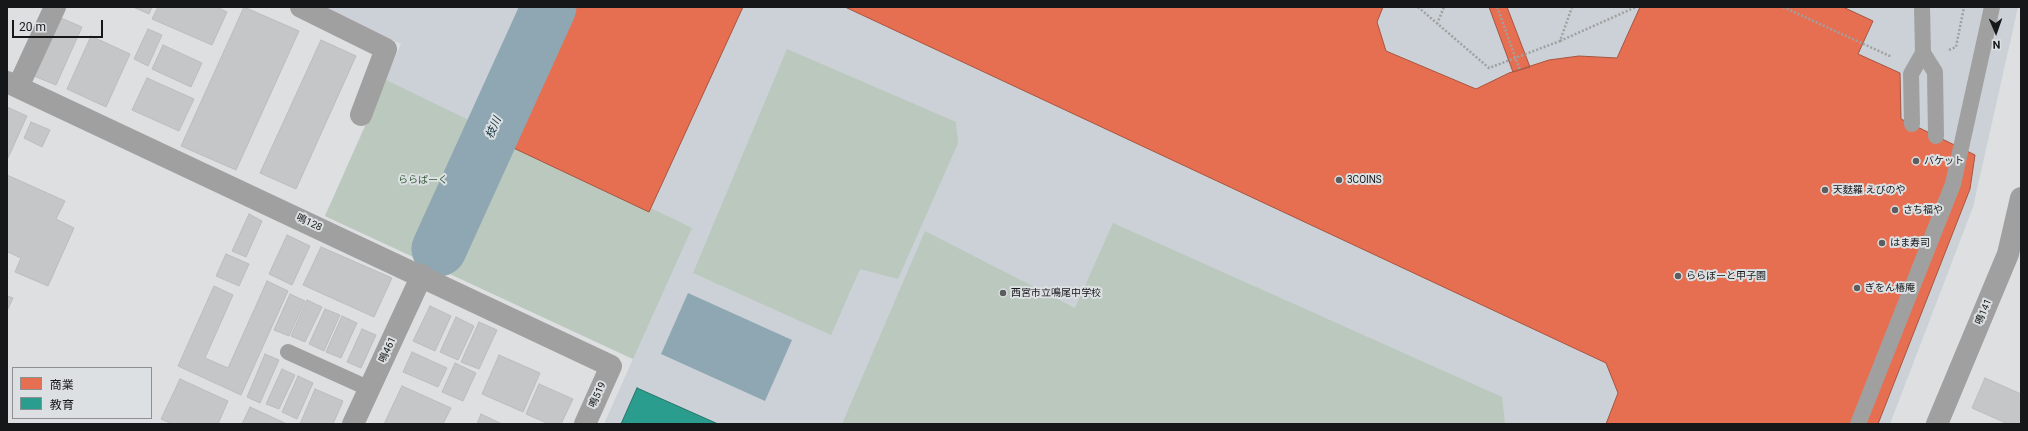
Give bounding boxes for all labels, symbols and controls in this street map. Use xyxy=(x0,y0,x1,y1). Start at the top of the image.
scale bar xyxy=(14,12,105,38)
north arrow xyxy=(1976,12,2016,52)
text: 20 m xyxy=(19,20,46,34)
text: N xyxy=(1992,38,2001,51)
water label: 枝川 xyxy=(483,115,505,141)
place label: バケット xyxy=(1924,155,1964,167)
marker: バケット xyxy=(1911,156,1921,166)
park label: ららぱーく xyxy=(398,174,448,186)
place label: 3COINS xyxy=(1347,174,1382,186)
marker: 3COINS xyxy=(1334,175,1344,185)
place label: 天麩羅 えびのや xyxy=(1833,184,1905,196)
marker: 天麩羅 えびのや xyxy=(1820,185,1830,195)
place label: さち福や xyxy=(1903,204,1943,216)
marker: さち福や xyxy=(1890,205,1900,215)
street label: 鳴128 xyxy=(294,212,324,234)
place label: はま寿司 xyxy=(1890,237,1930,249)
marker: はま寿司 xyxy=(1877,238,1887,248)
place label: ららぽーと甲子園 xyxy=(1686,270,1766,282)
marker: ららぽーと甲子園 xyxy=(1673,271,1683,281)
place label: ぎをん椿庵 xyxy=(1865,282,1915,294)
marker: ぎをん椿庵 xyxy=(1852,283,1862,293)
place label: 西宮市立鳴尾中学校 xyxy=(1011,287,1101,299)
marker: 西宮市立鳴尾中学校 xyxy=(998,288,1008,298)
street label: 鳴141 xyxy=(1973,297,1995,327)
street label: 鳴461 xyxy=(377,335,399,365)
legend xyxy=(12,367,152,419)
text: 商業 xyxy=(50,378,74,392)
street label: 鳴519 xyxy=(587,380,609,410)
text: 教育 xyxy=(50,398,74,412)

